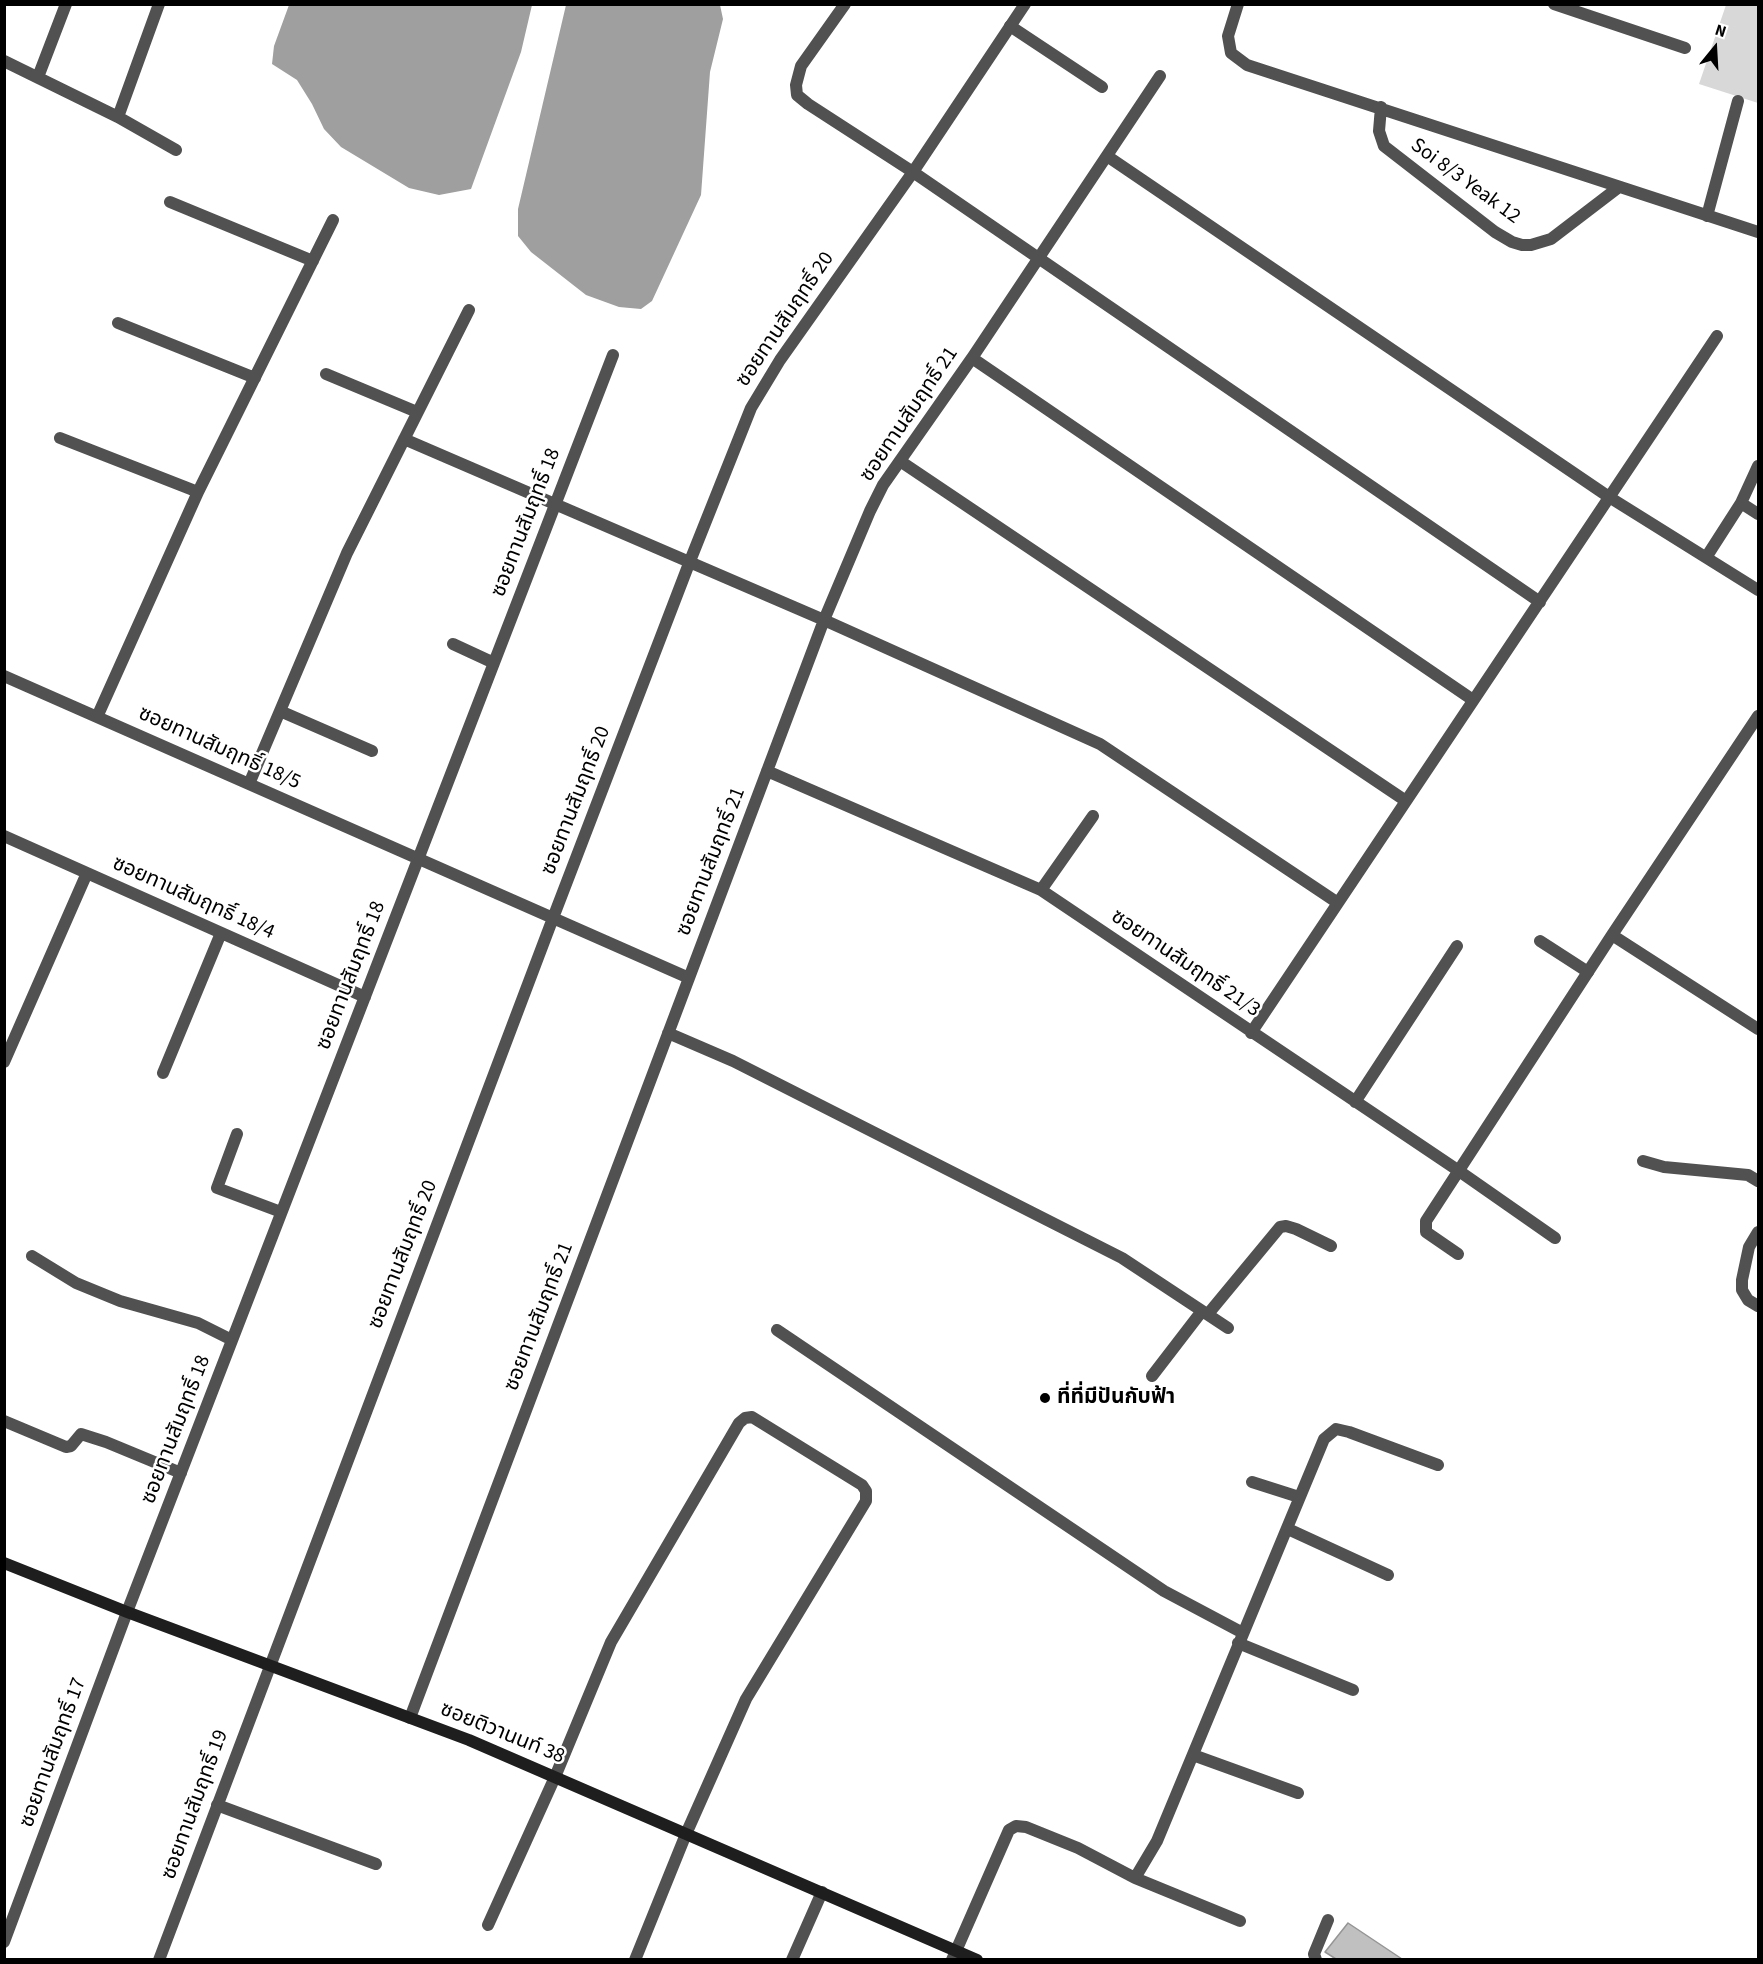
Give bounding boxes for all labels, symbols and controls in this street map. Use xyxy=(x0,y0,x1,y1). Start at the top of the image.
north arrow xyxy=(1685,18,1745,78)
text: N xyxy=(1712,19,1729,43)
street label: Soi 8/3 Yeak 12 xyxy=(1405,134,1525,230)
street label: ซอยทานสัมฤทธิ์ 20 xyxy=(732,248,840,392)
street label: ซอยทานสัมฤทธิ์ 21 xyxy=(856,343,964,487)
street label: ซอยทานสัมฤทธิ์ 18 xyxy=(487,445,567,601)
street label: ซอยทานสัมฤทธิ์ 18/5 xyxy=(134,702,304,796)
street label: ซอยทานสัมฤทธิ์ 20 xyxy=(537,723,617,879)
street label: ซอยทานสัมฤทธิ์ 21 xyxy=(672,784,752,940)
street label: ซอยทานสัมฤทธิ์ 18/4 xyxy=(108,852,278,946)
street label: ซอยทานสัมฤทธิ์ 18 xyxy=(312,898,392,1054)
street label: ซอยทานสัมฤทธิ์ 21/3 xyxy=(1105,905,1265,1023)
street label: ซอยทานสัมฤทธิ์ 20 xyxy=(364,1177,444,1333)
street label: ซอยทานสัมฤทธิ์ 21 xyxy=(500,1239,580,1395)
street label: ซอยทานสัมฤทธิ์ 18 xyxy=(137,1352,217,1508)
place label: ที่ที่มีปันกับฟ้า xyxy=(1057,1385,1175,1411)
marker: ที่ที่มีปันกับฟ้า xyxy=(1038,1391,1052,1405)
street label: ซอยทานสัมฤทธิ์ 17 xyxy=(15,1675,93,1831)
street label: ซอยติวานนท์ 38 xyxy=(436,1698,568,1770)
street label: ซอยทานสัมฤทธิ์ 19 xyxy=(157,1727,235,1883)

